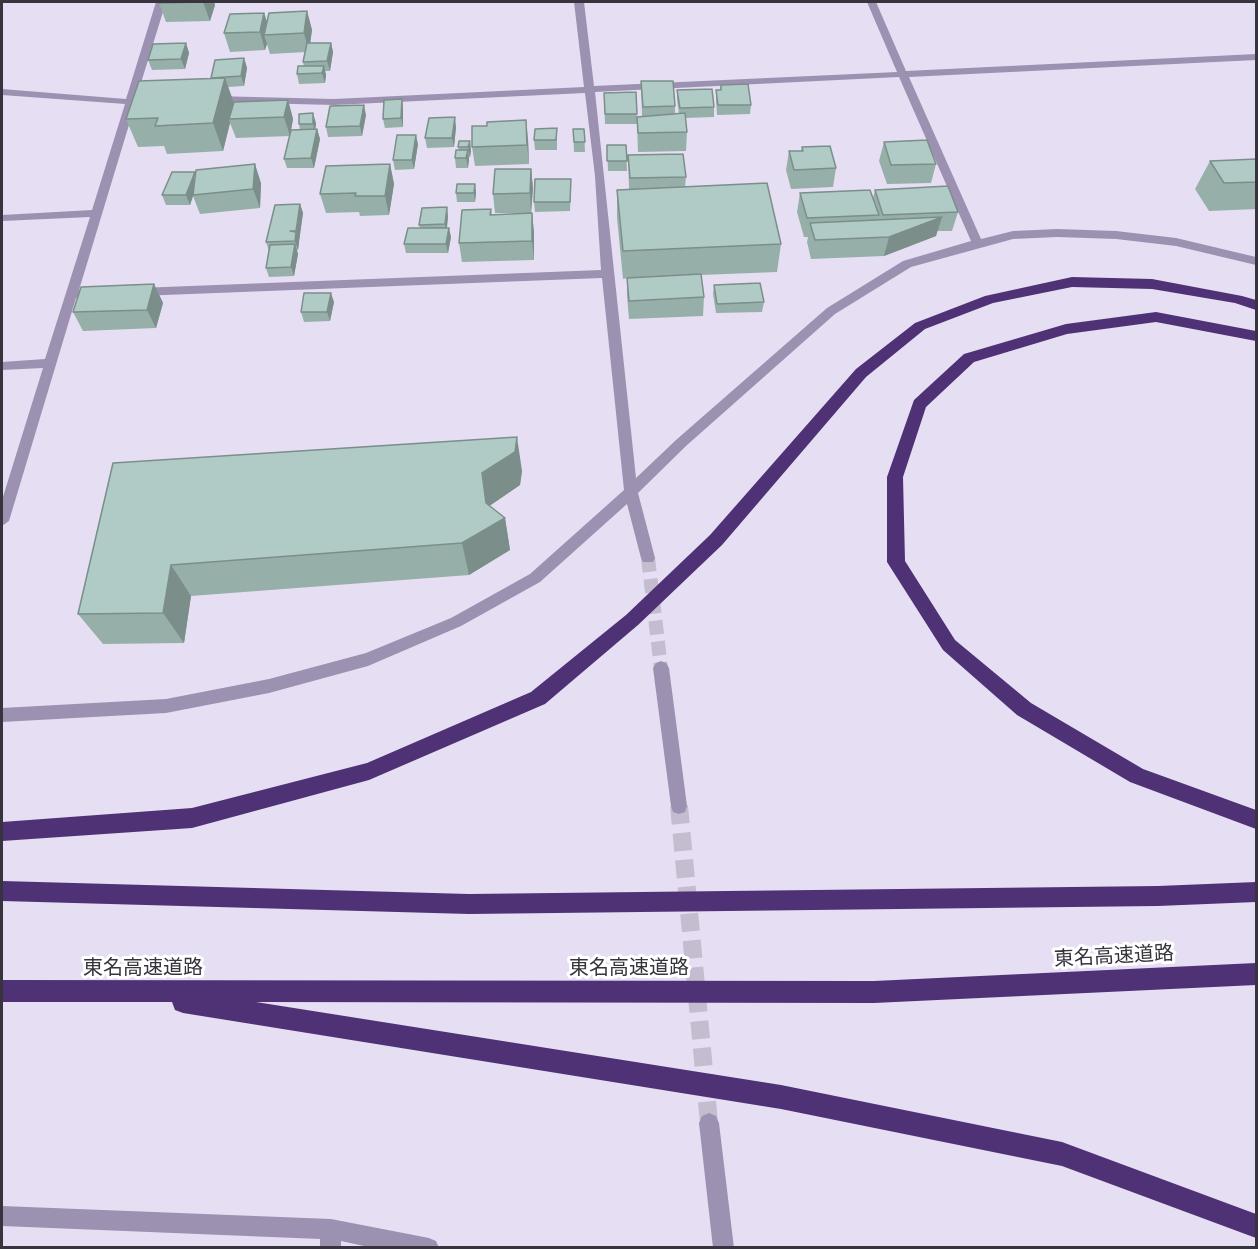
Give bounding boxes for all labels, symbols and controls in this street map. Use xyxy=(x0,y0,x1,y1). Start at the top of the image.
street label: 東名高速道路 xyxy=(1053,942,1175,972)
street label: 東名高速道路 xyxy=(83,957,203,981)
street label: 東名高速道路 xyxy=(569,957,689,981)

